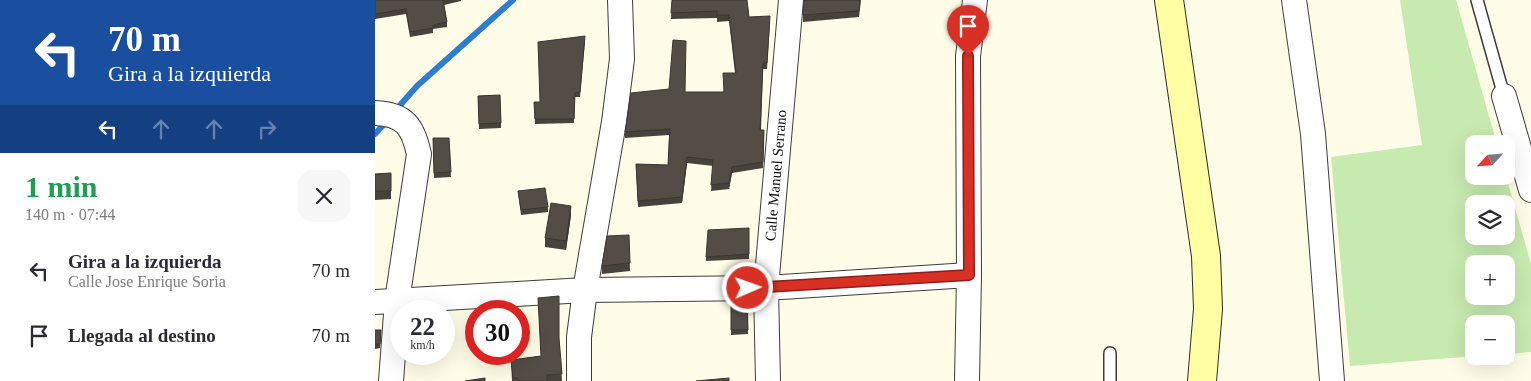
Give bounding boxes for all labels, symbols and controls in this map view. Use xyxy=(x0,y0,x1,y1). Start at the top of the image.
pin xyxy=(947,5,989,56)
icon: arrive xyxy=(954,12,982,40)
icon: left xyxy=(25,20,90,85)
text: 70 m xyxy=(108,20,181,59)
text: Gira a la izquierda xyxy=(108,61,271,86)
street label: Calle Manuel Serrano xyxy=(762,109,789,242)
icon: left xyxy=(94,115,122,143)
icon: ahead xyxy=(147,115,175,143)
icon: ahead xyxy=(200,115,228,143)
icon: right xyxy=(253,115,281,143)
north arrow xyxy=(1465,135,1515,185)
map controls xyxy=(1465,135,1515,365)
text: 1 min xyxy=(25,170,98,203)
button: close xyxy=(298,170,350,222)
button: layers xyxy=(1465,195,1515,245)
text: 140 m · 07:44 xyxy=(25,206,115,223)
text: Gira a la izquierda xyxy=(68,251,222,272)
button: + xyxy=(1465,255,1515,305)
icon: left xyxy=(25,257,53,285)
text: 70 m xyxy=(311,260,350,281)
position arrow xyxy=(721,261,773,313)
text: Calle Jose Enrique Soria xyxy=(68,273,226,290)
speed limit sign: 30 xyxy=(465,300,530,365)
text: 22 xyxy=(410,313,435,340)
button: − xyxy=(1465,315,1515,365)
icon: arrive xyxy=(25,322,53,350)
text: Llegada al destino xyxy=(68,325,216,346)
text: 70 m xyxy=(311,325,350,346)
text: km/h xyxy=(410,338,435,352)

